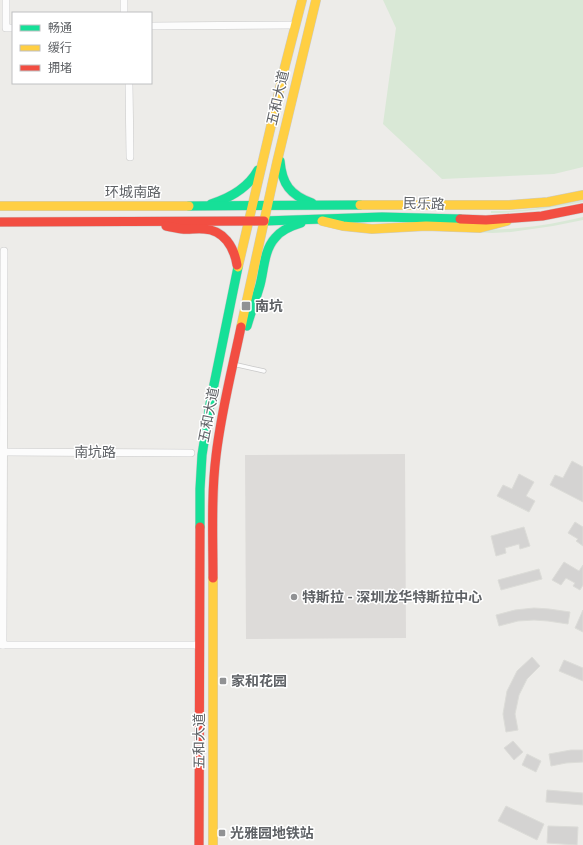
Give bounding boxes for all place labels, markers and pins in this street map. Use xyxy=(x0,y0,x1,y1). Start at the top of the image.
place label: 南坑 xyxy=(255,298,283,315)
marker: 南坑 xyxy=(240,300,252,312)
place label: 特斯拉 - 深圳龙华特斯拉中心 xyxy=(302,589,482,606)
marker: 特斯拉 - 深圳龙华特斯拉中心 xyxy=(289,592,299,602)
place label: 家和花园 xyxy=(231,673,287,690)
marker: 家和花园 xyxy=(218,676,228,686)
place label: 光雅园地铁站 xyxy=(230,825,314,842)
marker: 光雅园地铁站 xyxy=(217,828,227,838)

